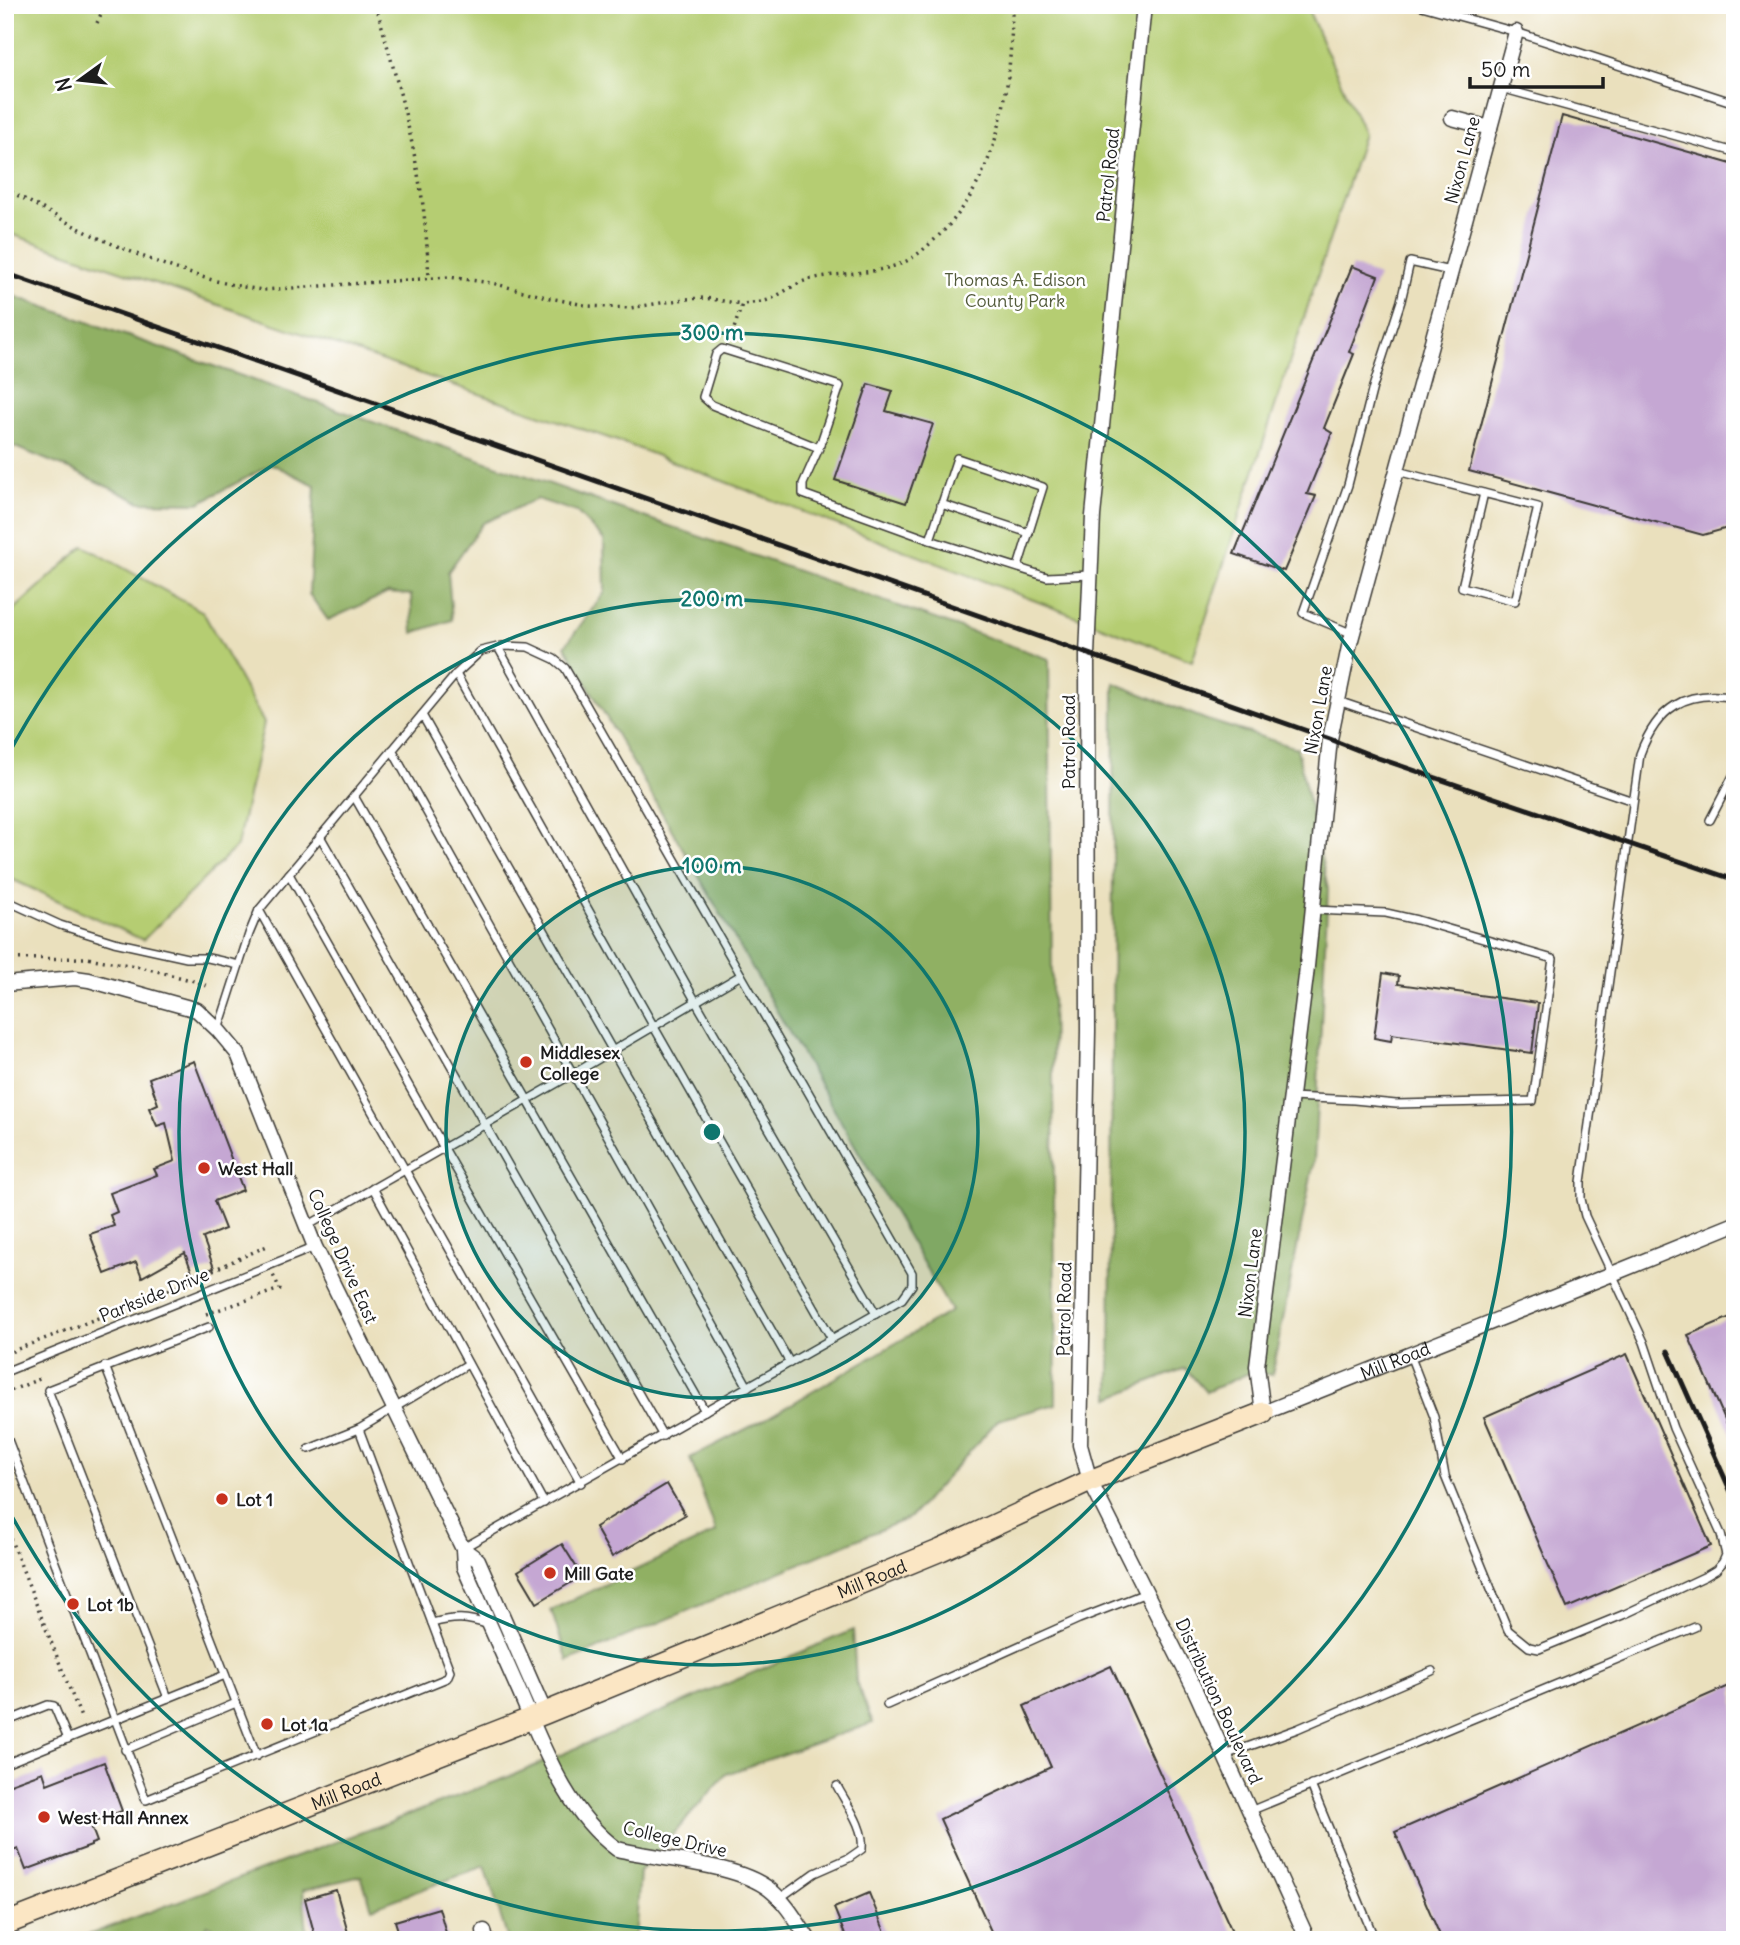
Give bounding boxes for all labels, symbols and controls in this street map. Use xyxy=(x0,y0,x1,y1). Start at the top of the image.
north arrow xyxy=(46,46,116,116)
scale bar xyxy=(1470,46,1604,90)
text: 50 m xyxy=(1481,56,1530,83)
text: N xyxy=(50,75,77,94)
street label: Nixon Lane xyxy=(1439,114,1485,206)
street label: Patrol Road xyxy=(1092,126,1124,223)
park label: Thomas A. Edison County Park xyxy=(944,268,1086,312)
text: 300 m xyxy=(681,319,744,346)
text: 200 m xyxy=(681,585,744,612)
street label: Nixon Lane xyxy=(1299,664,1337,756)
street label: Patrol Road xyxy=(1057,694,1080,789)
text: 100 m xyxy=(682,852,742,879)
place label: Middlesex College xyxy=(540,1041,620,1085)
marker: Middlesex College xyxy=(518,1054,534,1070)
centre of rings xyxy=(700,1120,724,1144)
place label: West Hall xyxy=(218,1157,293,1180)
marker: West Hall xyxy=(196,1160,212,1176)
street label: College Drive East xyxy=(303,1185,383,1327)
street label: Nixon Lane xyxy=(1233,1227,1267,1319)
street label: Patrol Road xyxy=(1052,1261,1076,1356)
street label: Parkside Drive xyxy=(96,1263,212,1327)
street label: Mill Road xyxy=(1357,1336,1434,1385)
place label: Lot 1 xyxy=(236,1488,273,1511)
marker: Lot 1 xyxy=(214,1491,230,1507)
street label: Mill Road xyxy=(833,1554,910,1603)
place label: Mill Gate xyxy=(564,1562,634,1585)
marker: Mill Gate xyxy=(542,1565,558,1581)
place label: Lot 1b xyxy=(87,1593,134,1616)
marker: Lot 1b xyxy=(65,1596,81,1612)
street label: Distribution Boulevard xyxy=(1170,1614,1268,1788)
place label: Lot 1a xyxy=(281,1713,328,1736)
marker: Lot 1a xyxy=(259,1716,275,1732)
street label: Mill Road xyxy=(308,1767,385,1815)
place label: West Hall Annex xyxy=(58,1806,189,1829)
marker: West Hall Annex xyxy=(36,1809,52,1825)
street label: College Drive xyxy=(621,1816,729,1862)

